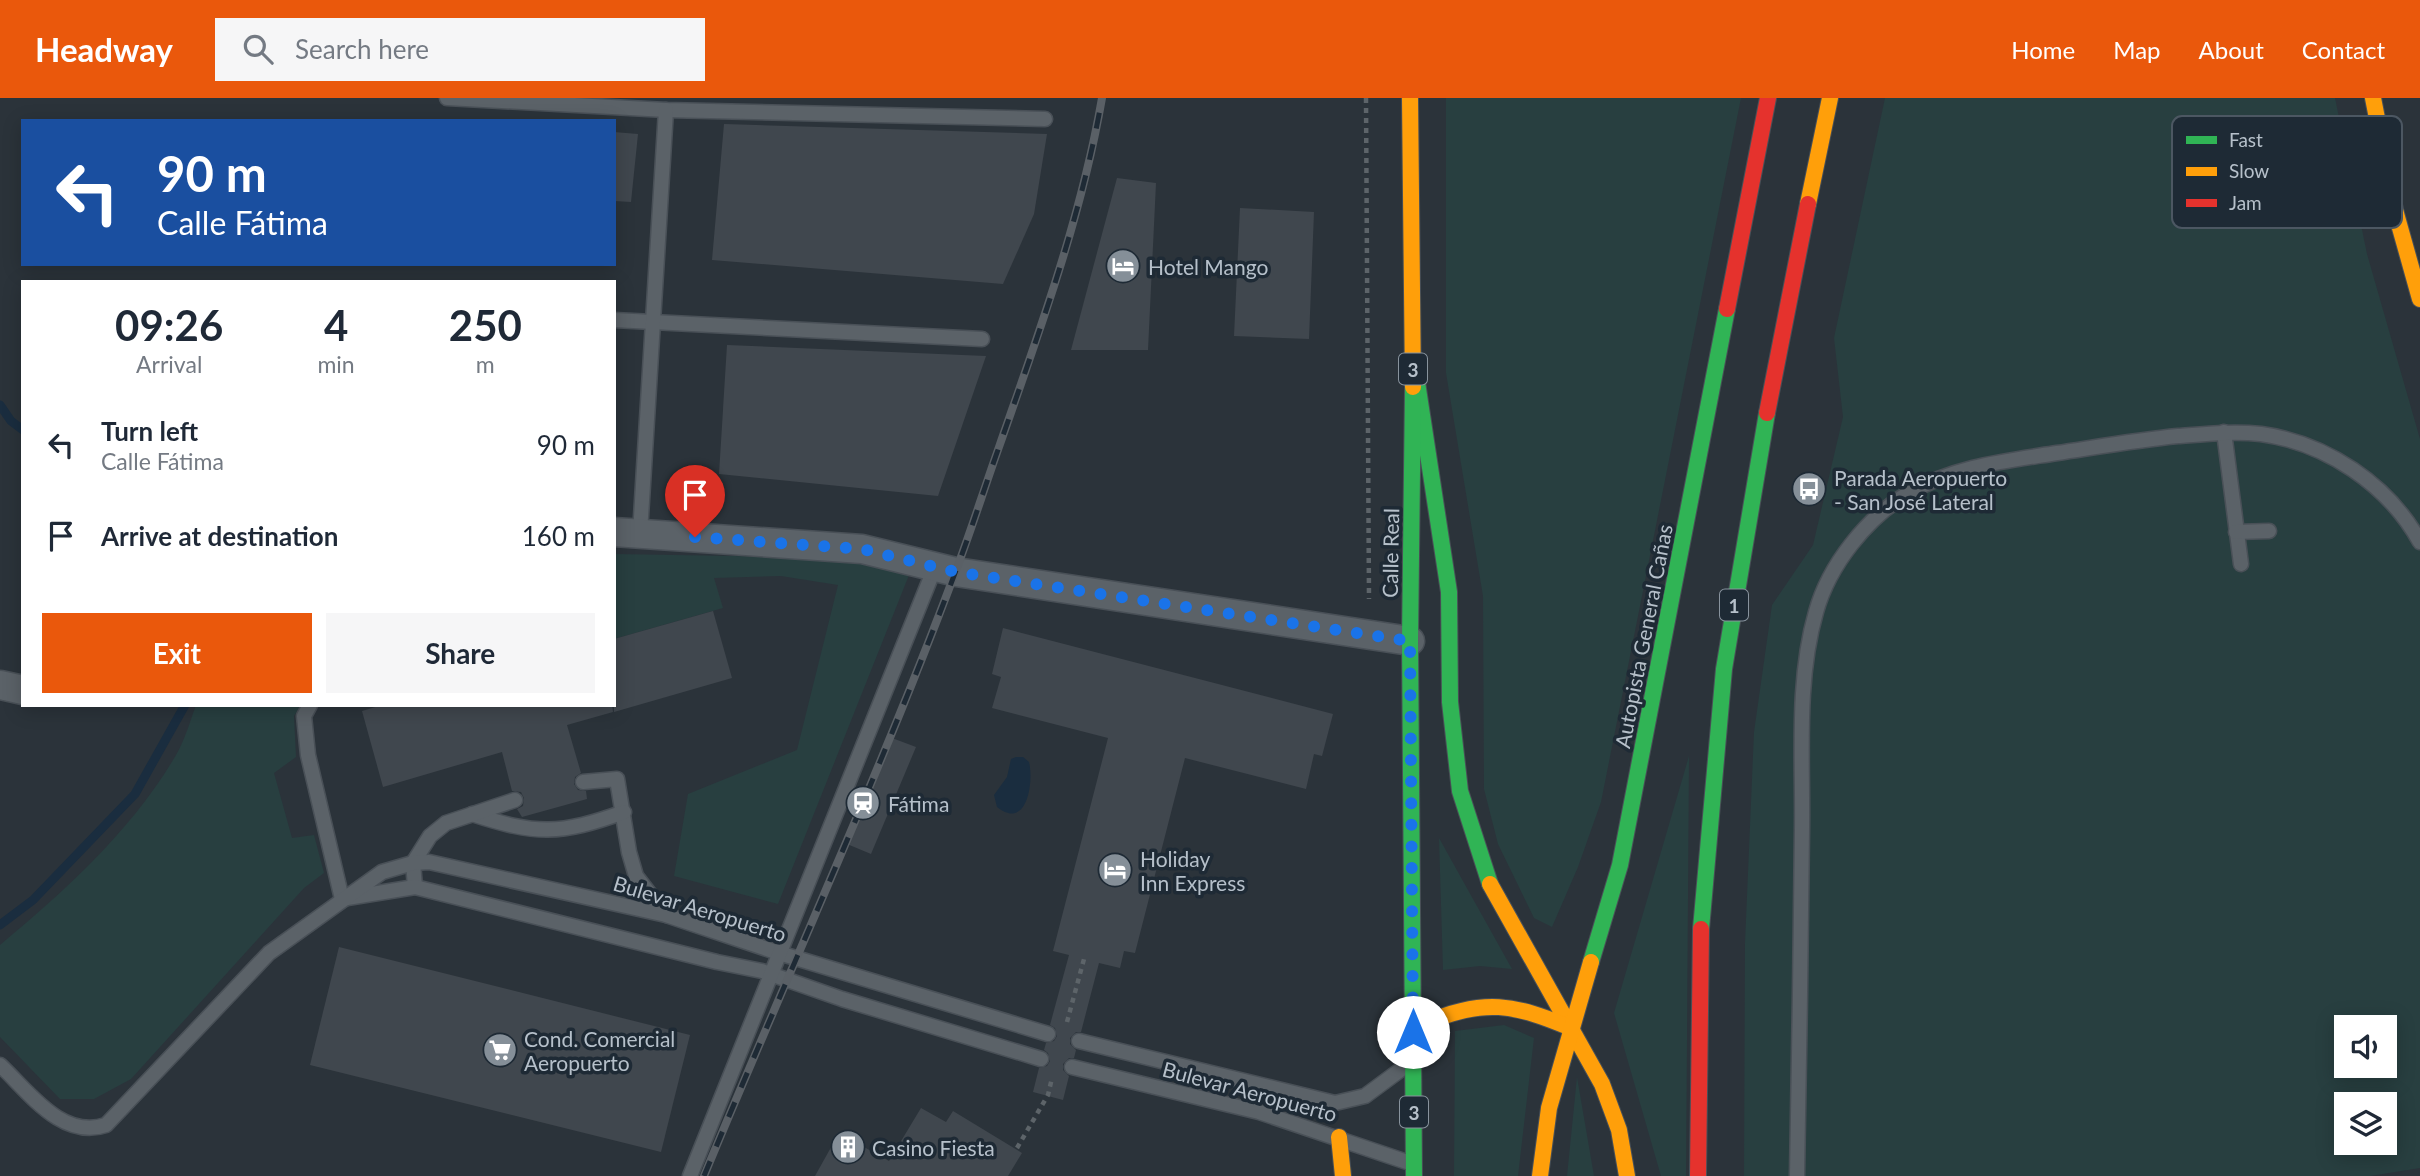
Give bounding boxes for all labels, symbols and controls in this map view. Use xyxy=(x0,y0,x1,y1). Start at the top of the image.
search box xyxy=(215,18,705,81)
text: Headway xyxy=(35,29,173,69)
icon: search xyxy=(239,30,277,68)
text: Search here xyxy=(295,33,429,65)
text: Home xyxy=(2011,35,2075,64)
text: Map xyxy=(2113,35,2161,64)
text: About xyxy=(2199,35,2264,64)
text: Contact xyxy=(2302,35,2385,64)
legend xyxy=(2172,116,2402,228)
text: Fast xyxy=(2229,128,2263,151)
text: 90 m xyxy=(157,144,267,202)
icon: left xyxy=(42,147,133,238)
text: Slow xyxy=(2229,159,2269,182)
text: Jam xyxy=(2229,191,2262,214)
text: Calle Fátima xyxy=(157,203,328,242)
hotel icon: Hotel Mango xyxy=(1104,247,1142,285)
place label: Hotel Mango xyxy=(1148,254,1268,279)
text: 09:26 xyxy=(115,300,223,350)
text: 4 xyxy=(324,300,348,350)
text: 250 xyxy=(449,300,522,350)
text: Arrival xyxy=(136,350,202,378)
text: min xyxy=(317,350,355,378)
text: m xyxy=(476,350,495,378)
road number: 3 xyxy=(1399,354,1427,384)
text: Turn left xyxy=(101,415,198,447)
icon: left xyxy=(42,426,80,464)
text: 90 m xyxy=(537,429,595,461)
text: Calle Fátima xyxy=(101,447,224,475)
pin xyxy=(665,465,725,537)
place label: Parada Aeropuerto - San José Lateral xyxy=(1834,465,2007,514)
bus stop icon: Parada Aeropuerto - San José Lateral xyxy=(1790,470,1828,508)
icon: arrive xyxy=(676,476,714,514)
street label: Calle Real xyxy=(1377,508,1403,598)
icon: arrive xyxy=(42,517,80,555)
text: Arrive at destination xyxy=(101,520,338,552)
text: 160 m xyxy=(522,520,595,552)
street label: Autopista General Cañas xyxy=(1609,522,1677,750)
road number: 1 xyxy=(1720,590,1748,620)
button: Exit xyxy=(42,613,312,693)
button: Share xyxy=(326,613,595,693)
station icon: Fátima xyxy=(844,784,882,822)
place label: Fátima xyxy=(888,791,949,816)
place label: Holiday Inn Express xyxy=(1140,846,1245,895)
hotel icon: Holiday Inn Express xyxy=(1096,851,1134,889)
street label: Bulevar Aeropuerto xyxy=(611,870,790,946)
position arrow xyxy=(1376,995,1450,1069)
map controls xyxy=(2334,1015,2397,1155)
button: sound xyxy=(2334,1015,2397,1078)
place label: Cond. Comercial Aeropuerto xyxy=(524,1026,675,1075)
supermarket icon: Cond. Comercial Aeropuerto xyxy=(481,1031,519,1069)
street label: Bulevar Aeropuerto xyxy=(1160,1056,1340,1126)
button: layers xyxy=(2334,1092,2397,1155)
road number: 3 xyxy=(1400,1096,1428,1128)
building icon: Casino Fiesta xyxy=(829,1128,867,1166)
place label: Casino Fiesta xyxy=(872,1135,995,1160)

